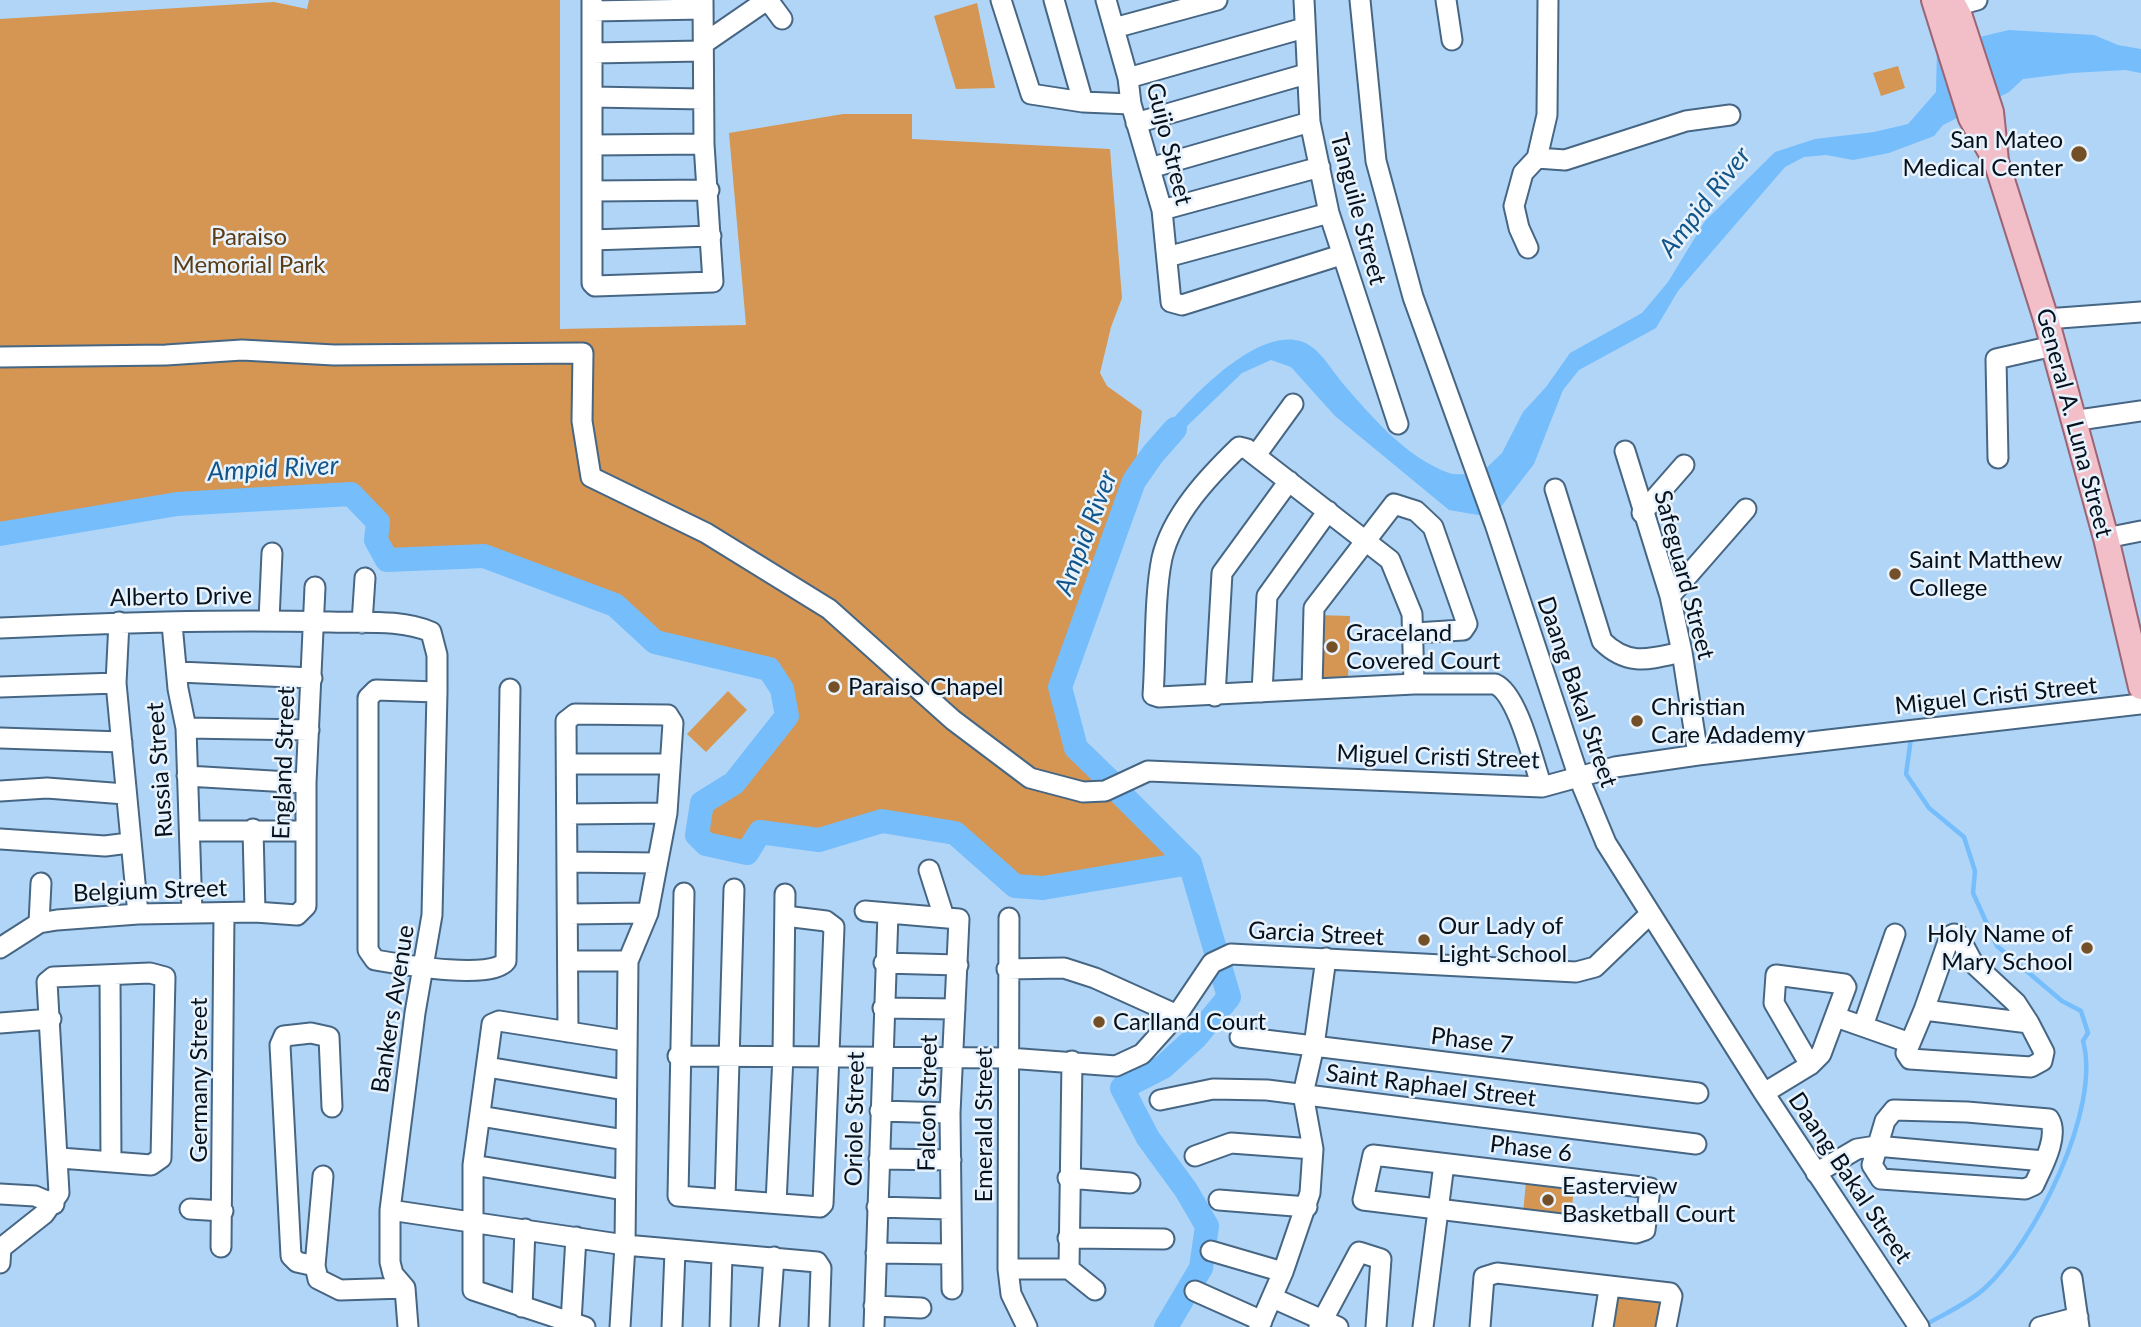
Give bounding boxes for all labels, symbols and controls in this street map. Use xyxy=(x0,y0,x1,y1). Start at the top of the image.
street label: Guijo Street xyxy=(1140,80,1198,208)
place label: San Mateo Medical Center xyxy=(1902,126,2063,182)
street label: Tanguile Street xyxy=(1324,130,1392,288)
water label: Ampid River xyxy=(1652,141,1758,263)
marker: San Mateo Medical Center xyxy=(2069,144,2089,164)
park label: Paraiso Memorial Park xyxy=(172,223,326,279)
street label: General A. Luna Street xyxy=(2030,305,2118,541)
water label: Ampid River xyxy=(207,450,339,488)
water label: Ampid River xyxy=(1048,466,1124,600)
street label: Safeguard Street xyxy=(1648,487,1720,663)
place label: Saint Matthew College xyxy=(1909,546,2062,602)
marker: Saint Matthew College xyxy=(1887,566,1903,582)
street label: Alberto Drive xyxy=(110,581,252,613)
street label: Daang Bakal Street xyxy=(1531,593,1623,791)
place label: Graceland Covered Court xyxy=(1346,619,1500,675)
marker: Graceland Covered Court xyxy=(1324,639,1340,655)
street label: Miguel Cristi Street xyxy=(1893,671,2099,721)
place label: Paraiso Chapel xyxy=(848,673,1003,701)
marker: Paraiso Chapel xyxy=(826,679,842,695)
street label: England Street xyxy=(267,686,301,840)
place label: Christian Care Adademy xyxy=(1651,693,1805,749)
street label: Russia Street xyxy=(141,701,179,839)
marker: Christian Care Adademy xyxy=(1629,713,1645,729)
street label: Miguel Cristi Street xyxy=(1336,739,1540,775)
street label: Belgium Street xyxy=(72,874,228,908)
place label: Our Lady of Light School xyxy=(1438,912,1567,968)
street label: Garcia Street xyxy=(1247,916,1385,952)
place label: Holy Name of Mary School xyxy=(1927,920,2073,976)
street label: Bankers Avenue xyxy=(366,923,420,1095)
marker: Our Lady of Light School xyxy=(1416,932,1432,948)
marker: Holy Name of Mary School xyxy=(2079,940,2095,956)
street label: Germany Street xyxy=(185,997,213,1163)
place label: Carlland Court xyxy=(1113,1008,1266,1036)
marker: Carlland Court xyxy=(1091,1014,1107,1030)
street label: Phase 7 xyxy=(1429,1022,1515,1060)
street label: Falcon Street xyxy=(912,1034,944,1172)
street label: Emerald Street xyxy=(970,1048,998,1202)
street label: Oriole Street xyxy=(839,1051,871,1187)
street label: Saint Raphael Street xyxy=(1324,1059,1538,1113)
street label: Daang Bakal Street xyxy=(1782,1087,1918,1269)
street label: Phase 6 xyxy=(1488,1130,1574,1168)
place label: Easterview Basketball Court xyxy=(1562,1172,1735,1228)
marker: Easterview Basketball Court xyxy=(1540,1192,1556,1208)

